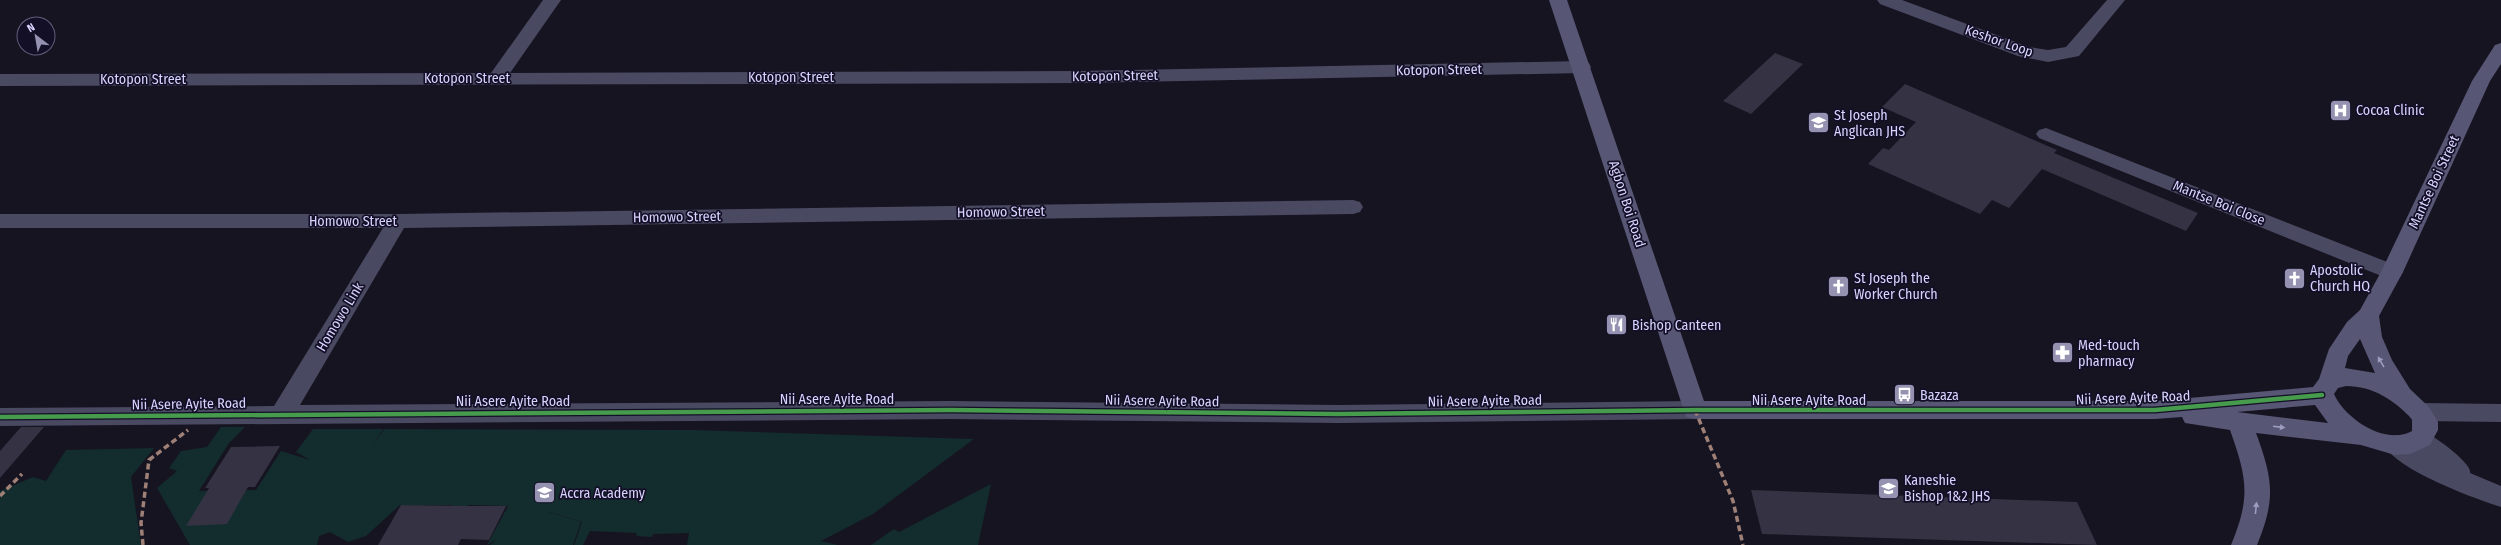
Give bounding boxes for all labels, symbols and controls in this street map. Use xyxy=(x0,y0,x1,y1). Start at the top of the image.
north arrow xyxy=(16,16,56,56)
text: N xyxy=(25,21,37,35)
street label: Keshor Loop xyxy=(1963,21,2035,61)
street label: Kotopon Street xyxy=(1396,61,1483,79)
street label: Kotopon Street xyxy=(1072,67,1159,85)
street label: Kotopon Street xyxy=(748,69,835,86)
street label: Kotopon Street xyxy=(424,70,511,87)
street label: Kotopon Street xyxy=(100,71,187,88)
hospital icon: Cocoa Clinic xyxy=(2328,97,2354,123)
place label: Cocoa Clinic xyxy=(2356,102,2424,119)
place label: St Joseph Anglican JHS xyxy=(1834,107,1905,140)
school or university icon: St Joseph Anglican JHS xyxy=(1806,110,1832,136)
street label: Mantse Boi Street xyxy=(2405,132,2463,231)
street label: Agbon Boi Road xyxy=(1605,158,1649,250)
street label: Mantse Boi Close xyxy=(2171,177,2268,229)
street label: Homowo Street xyxy=(957,203,1046,221)
street label: Homowo Street xyxy=(633,208,722,226)
street label: Homowo Street xyxy=(309,213,398,230)
place label: Apostolic Church HQ xyxy=(2310,262,2370,295)
church icon: Apostolic Church HQ xyxy=(2282,265,2308,291)
place label: St Joseph the Worker Church xyxy=(1854,270,1938,303)
church icon: St Joseph the Worker Church xyxy=(1825,273,1851,299)
street label: Homowo Link xyxy=(313,279,367,355)
restaurant icon: Bishop Canteen xyxy=(1603,312,1629,338)
place label: Bishop Canteen xyxy=(1632,317,1721,334)
place label: Med-touch pharmacy xyxy=(2078,337,2140,370)
pharmacy icon: Med-touch pharmacy xyxy=(2050,340,2076,366)
one-way arrow xyxy=(2377,357,2384,368)
bus stop icon: Bazaza xyxy=(1892,382,1918,408)
place label: Bazaza xyxy=(1920,387,1959,404)
street label: Nii Asere Ayite Road xyxy=(2075,388,2191,408)
street label: Nii Asere Ayite Road xyxy=(780,391,894,408)
street label: Nii Asere Ayite Road xyxy=(1105,392,1219,410)
street label: Nii Asere Ayite Road xyxy=(1428,392,1542,410)
street label: Nii Asere Ayite Road xyxy=(1752,392,1866,409)
street label: Nii Asere Ayite Road xyxy=(456,393,570,410)
street label: Nii Asere Ayite Road xyxy=(132,395,246,413)
one-way arrow xyxy=(2272,423,2285,430)
place label: Kaneshie Bishop 1&2 JHS xyxy=(1904,472,1990,505)
school or university icon: Kaneshie Bishop 1&2 JHS xyxy=(1875,475,1901,501)
school or university icon: Accra Academy xyxy=(531,480,557,506)
place label: Accra Academy xyxy=(560,485,646,502)
one-way arrow xyxy=(2253,502,2259,514)

